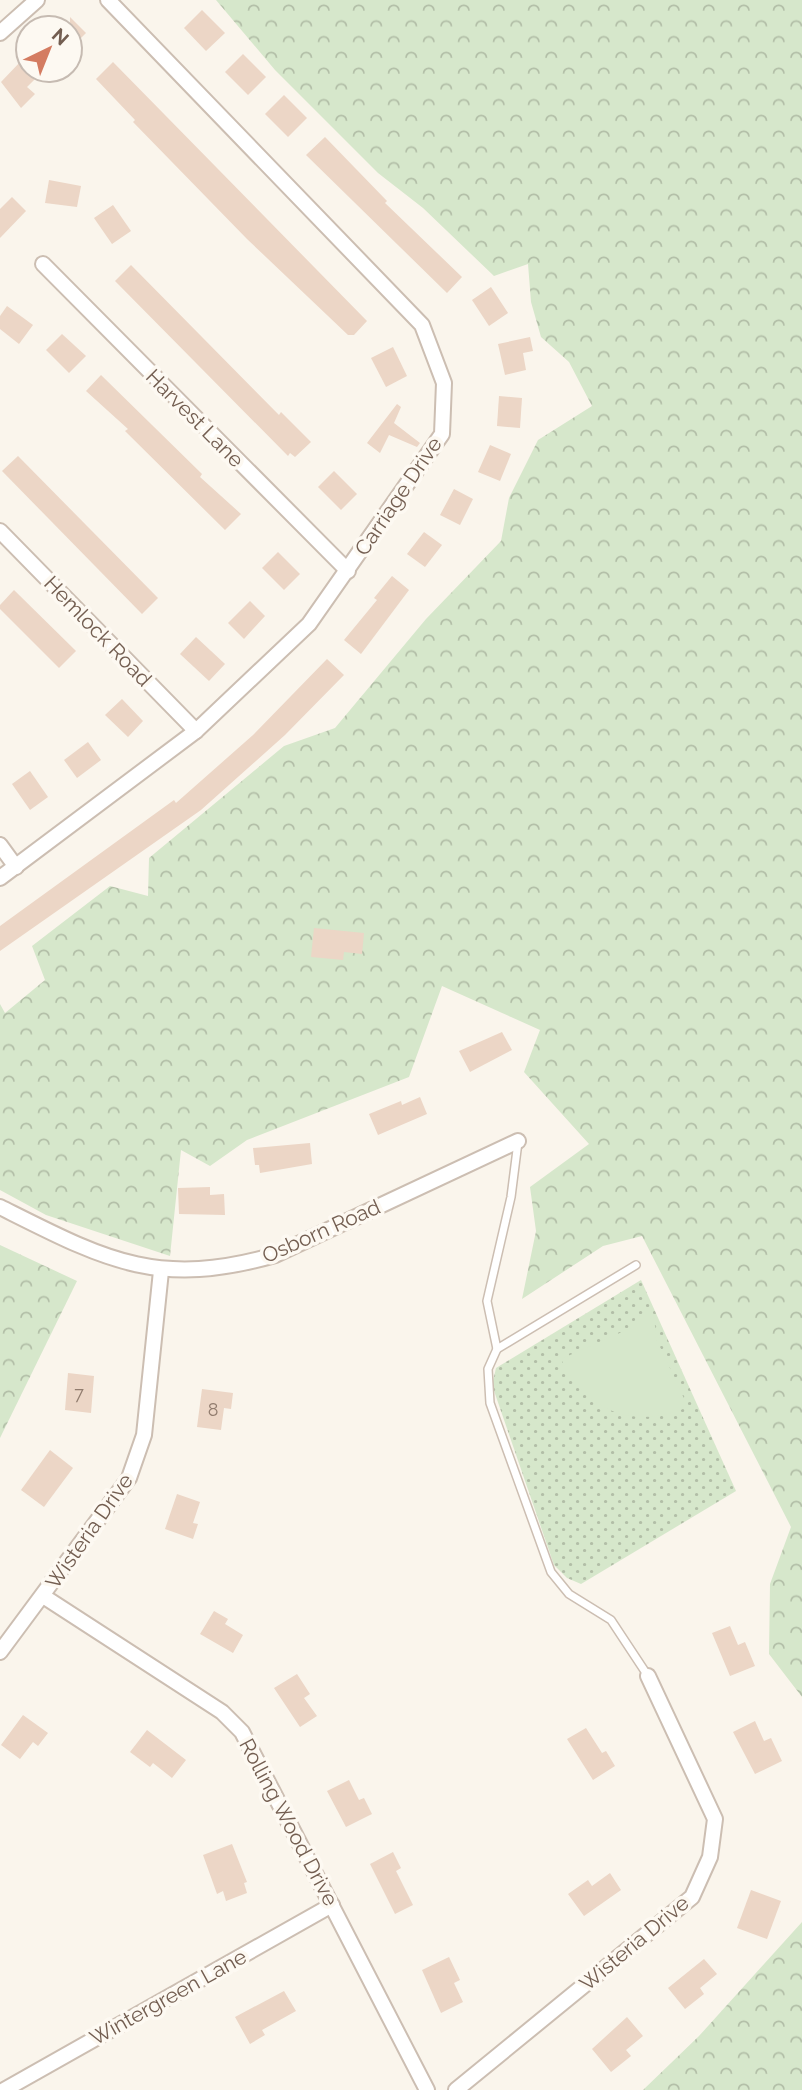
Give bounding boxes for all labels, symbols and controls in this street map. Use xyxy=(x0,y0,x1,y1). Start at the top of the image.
north arrow xyxy=(14,14,84,84)
text: N xyxy=(48,24,73,50)
street label: Harvest Lane xyxy=(141,364,249,472)
street label: Carriage Drive xyxy=(349,432,447,560)
street label: Hemlock Road xyxy=(39,571,157,691)
street label: Osborn Road xyxy=(258,1194,384,1268)
house number: 7 xyxy=(74,1383,84,1404)
house number: 8 xyxy=(208,1399,218,1420)
street label: Wisteria Drive xyxy=(40,1469,138,1593)
street label: Rolling Wood Drive xyxy=(234,1734,344,1910)
street label: Wisteria Drive xyxy=(574,1890,694,1996)
street label: Wintergreen Lane xyxy=(85,1944,251,2050)

